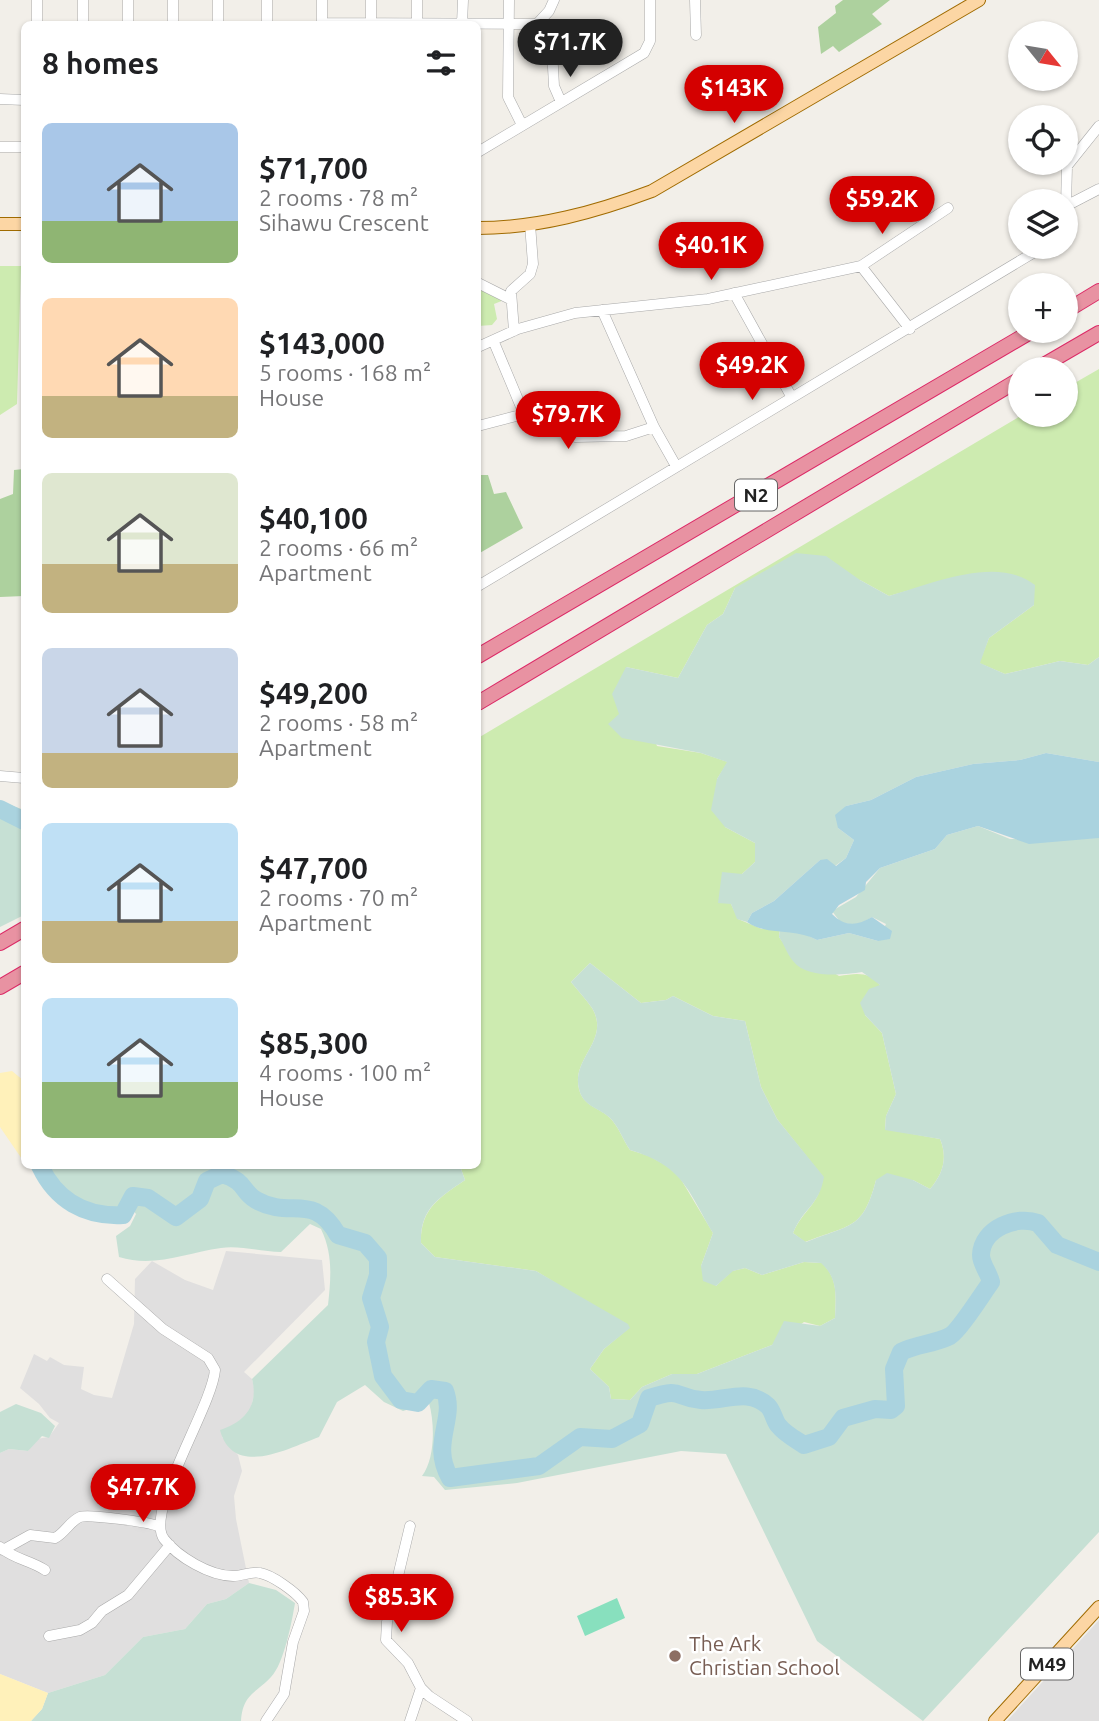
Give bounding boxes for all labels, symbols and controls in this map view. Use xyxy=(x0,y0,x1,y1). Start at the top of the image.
pin: $71.7K xyxy=(513,20,627,79)
north arrow xyxy=(1008,21,1078,91)
map controls xyxy=(1008,21,1078,427)
text: $71.7K xyxy=(534,29,606,54)
icon: filters xyxy=(422,44,460,82)
text: 8 homes xyxy=(42,46,159,80)
pin: $143K xyxy=(685,66,783,125)
text: $143K xyxy=(700,75,768,100)
button: locate xyxy=(1008,105,1078,175)
icon: home xyxy=(98,151,182,235)
text: $71,700 xyxy=(259,151,368,185)
pin: $59.2K xyxy=(825,176,939,236)
text: 2 rooms · 78 m² xyxy=(259,185,418,210)
text: $59.2K xyxy=(846,186,918,211)
button: layers xyxy=(1008,189,1078,259)
text: Sihawu Crescent xyxy=(259,210,429,235)
pin: $40.1K xyxy=(654,222,768,282)
text: $40.1K xyxy=(675,232,747,257)
button: + xyxy=(1008,273,1078,343)
icon: home xyxy=(98,326,182,410)
text: $143,000 xyxy=(259,326,385,360)
pin: $49.2K xyxy=(695,342,809,402)
text: $49.2K xyxy=(716,352,788,377)
button: − xyxy=(1008,357,1078,427)
text: 5 rooms · 168 m² xyxy=(259,360,431,385)
text: House xyxy=(259,385,324,410)
pin: $79.7K xyxy=(511,392,625,451)
text: $79.7K xyxy=(532,401,604,426)
road number: N2 xyxy=(735,480,777,510)
icon: home xyxy=(98,501,182,585)
text: $40,100 xyxy=(259,501,368,535)
text: 2 rooms · 66 m² xyxy=(259,535,418,560)
text: Apartment xyxy=(259,560,372,585)
icon: home xyxy=(98,676,182,760)
text: $49,200 xyxy=(259,676,368,710)
text: 2 rooms · 58 m² xyxy=(259,710,418,735)
text: Apartment xyxy=(259,735,372,760)
icon: home xyxy=(98,851,182,935)
text: $47,700 xyxy=(259,851,368,885)
text: 2 rooms · 70 m² xyxy=(259,885,418,910)
text: Apartment xyxy=(259,910,372,935)
icon: home xyxy=(98,1026,182,1110)
text: $85,300 xyxy=(259,1026,368,1060)
text: 4 rooms · 100 m² xyxy=(259,1060,431,1085)
text: House xyxy=(259,1085,324,1110)
pin: $47.7K xyxy=(86,1464,200,1524)
text: $47.7K xyxy=(107,1474,179,1499)
pin: $85.3K xyxy=(344,1574,458,1634)
text: $85.3K xyxy=(365,1584,437,1609)
place label: The Ark Christian School xyxy=(689,1631,840,1679)
marker: The Ark Christian School xyxy=(667,1648,683,1664)
road number: M49 xyxy=(1021,1648,1073,1680)

